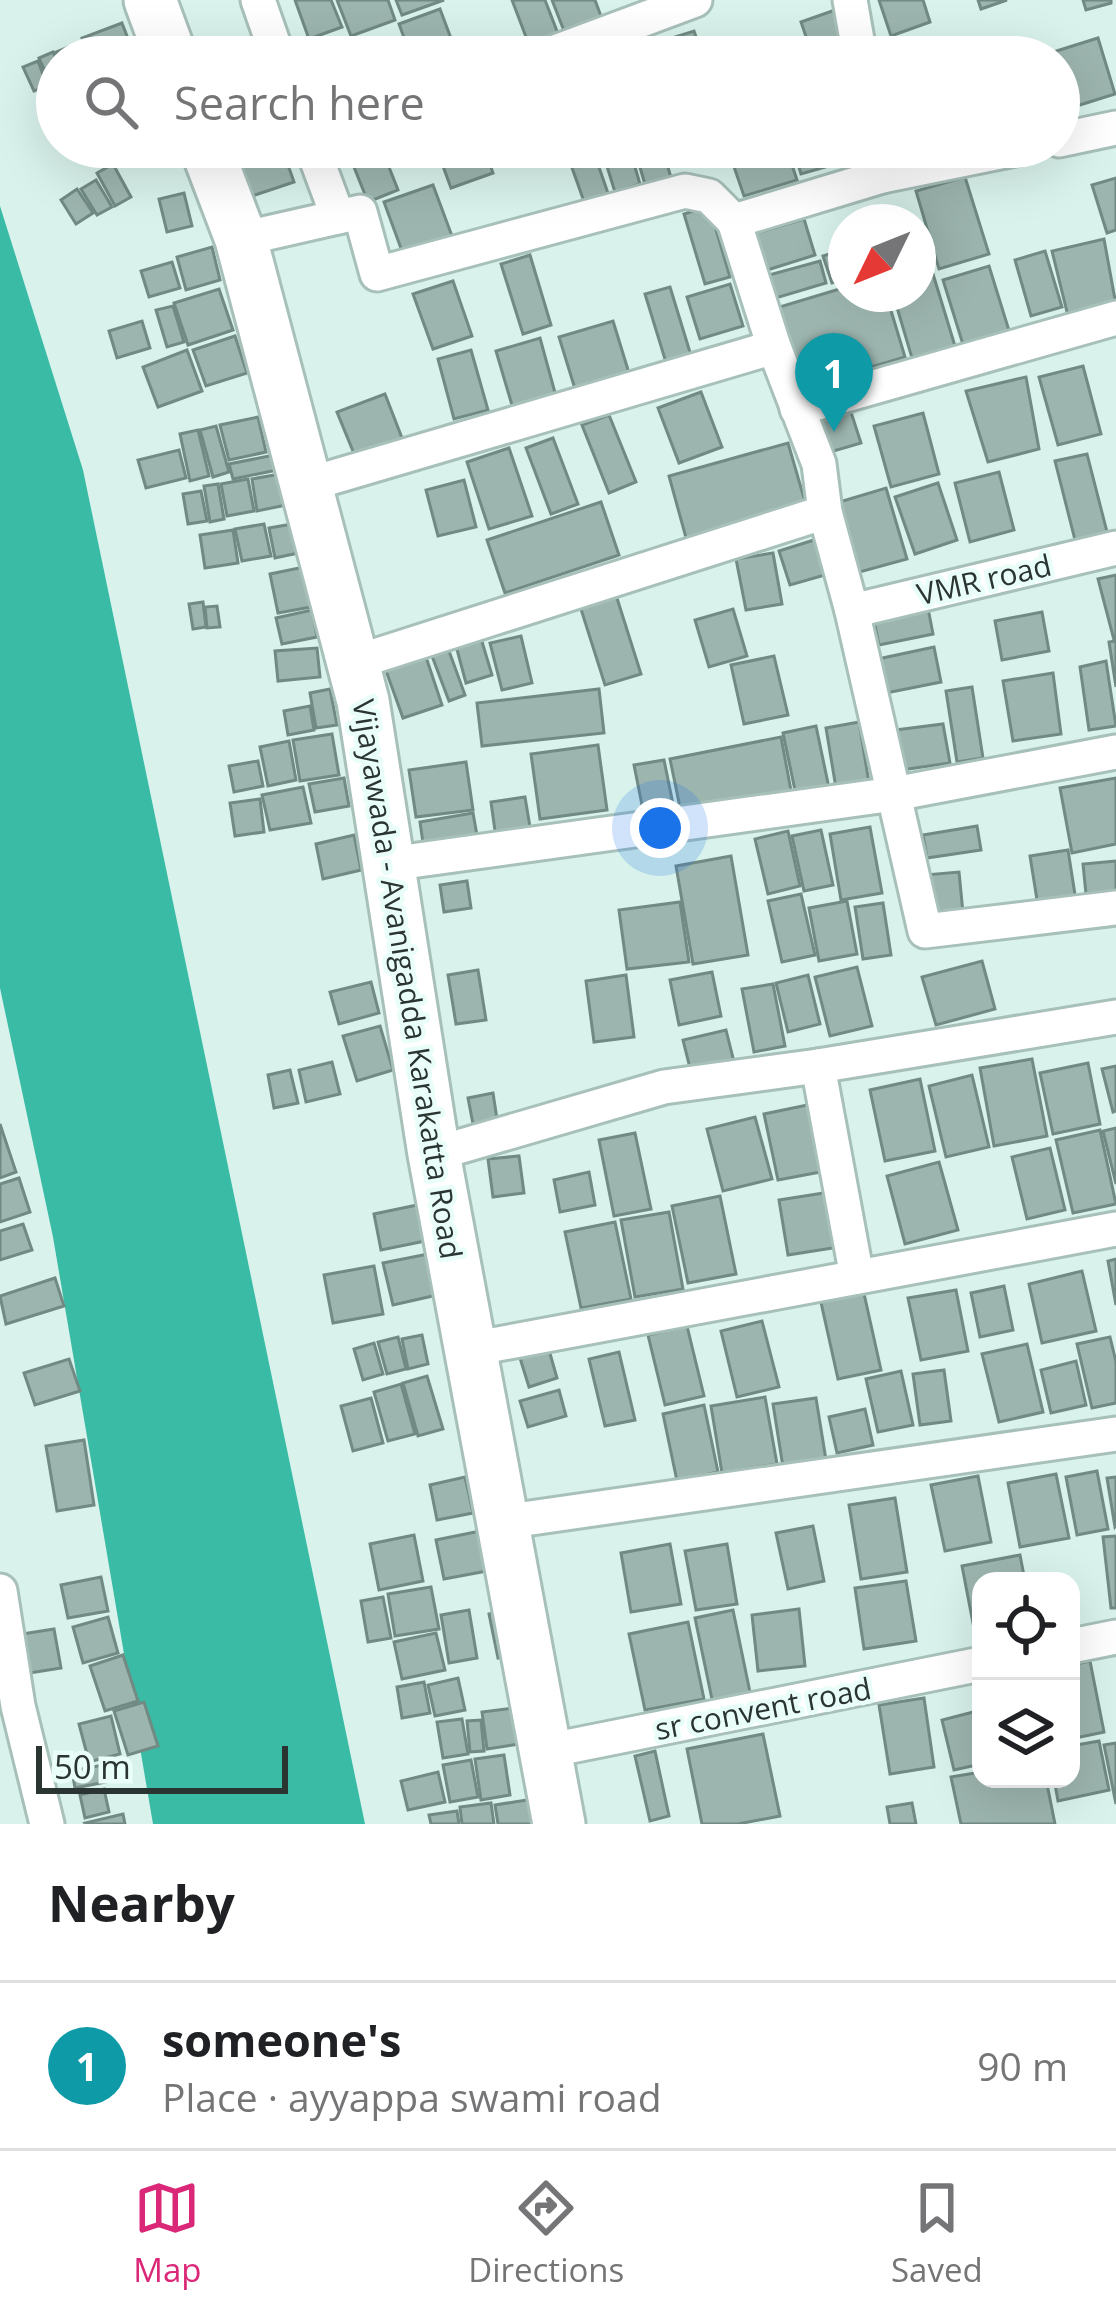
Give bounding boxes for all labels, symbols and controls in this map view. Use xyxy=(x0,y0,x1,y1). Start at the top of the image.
search box xyxy=(36,36,1080,168)
icon: search xyxy=(78,69,144,135)
text: Search here xyxy=(174,72,425,133)
north arrow xyxy=(828,204,936,312)
pin: 1 xyxy=(795,333,873,432)
street label: VMR road xyxy=(913,544,1055,614)
street label: Vijayawada - Avanigadda Karakatta Road xyxy=(343,696,473,1262)
your location xyxy=(630,798,690,858)
map controls xyxy=(972,1572,1080,1788)
button: locate xyxy=(972,1572,1080,1680)
street label: sr convent road xyxy=(651,1667,875,1749)
button: layers xyxy=(972,1680,1080,1788)
scale bar xyxy=(36,1740,288,1793)
text: 50 m xyxy=(54,1744,131,1789)
text: Nearby xyxy=(48,1867,235,1937)
text: someone's xyxy=(162,2009,401,2070)
text: 1 xyxy=(76,2039,98,2092)
text: 90 m xyxy=(977,2039,1068,2092)
text: Place · ayyappa swami road xyxy=(162,2070,662,2123)
tab: Map xyxy=(133,2175,202,2292)
tab: Directions xyxy=(468,2175,624,2292)
tab: Saved xyxy=(891,2175,983,2292)

